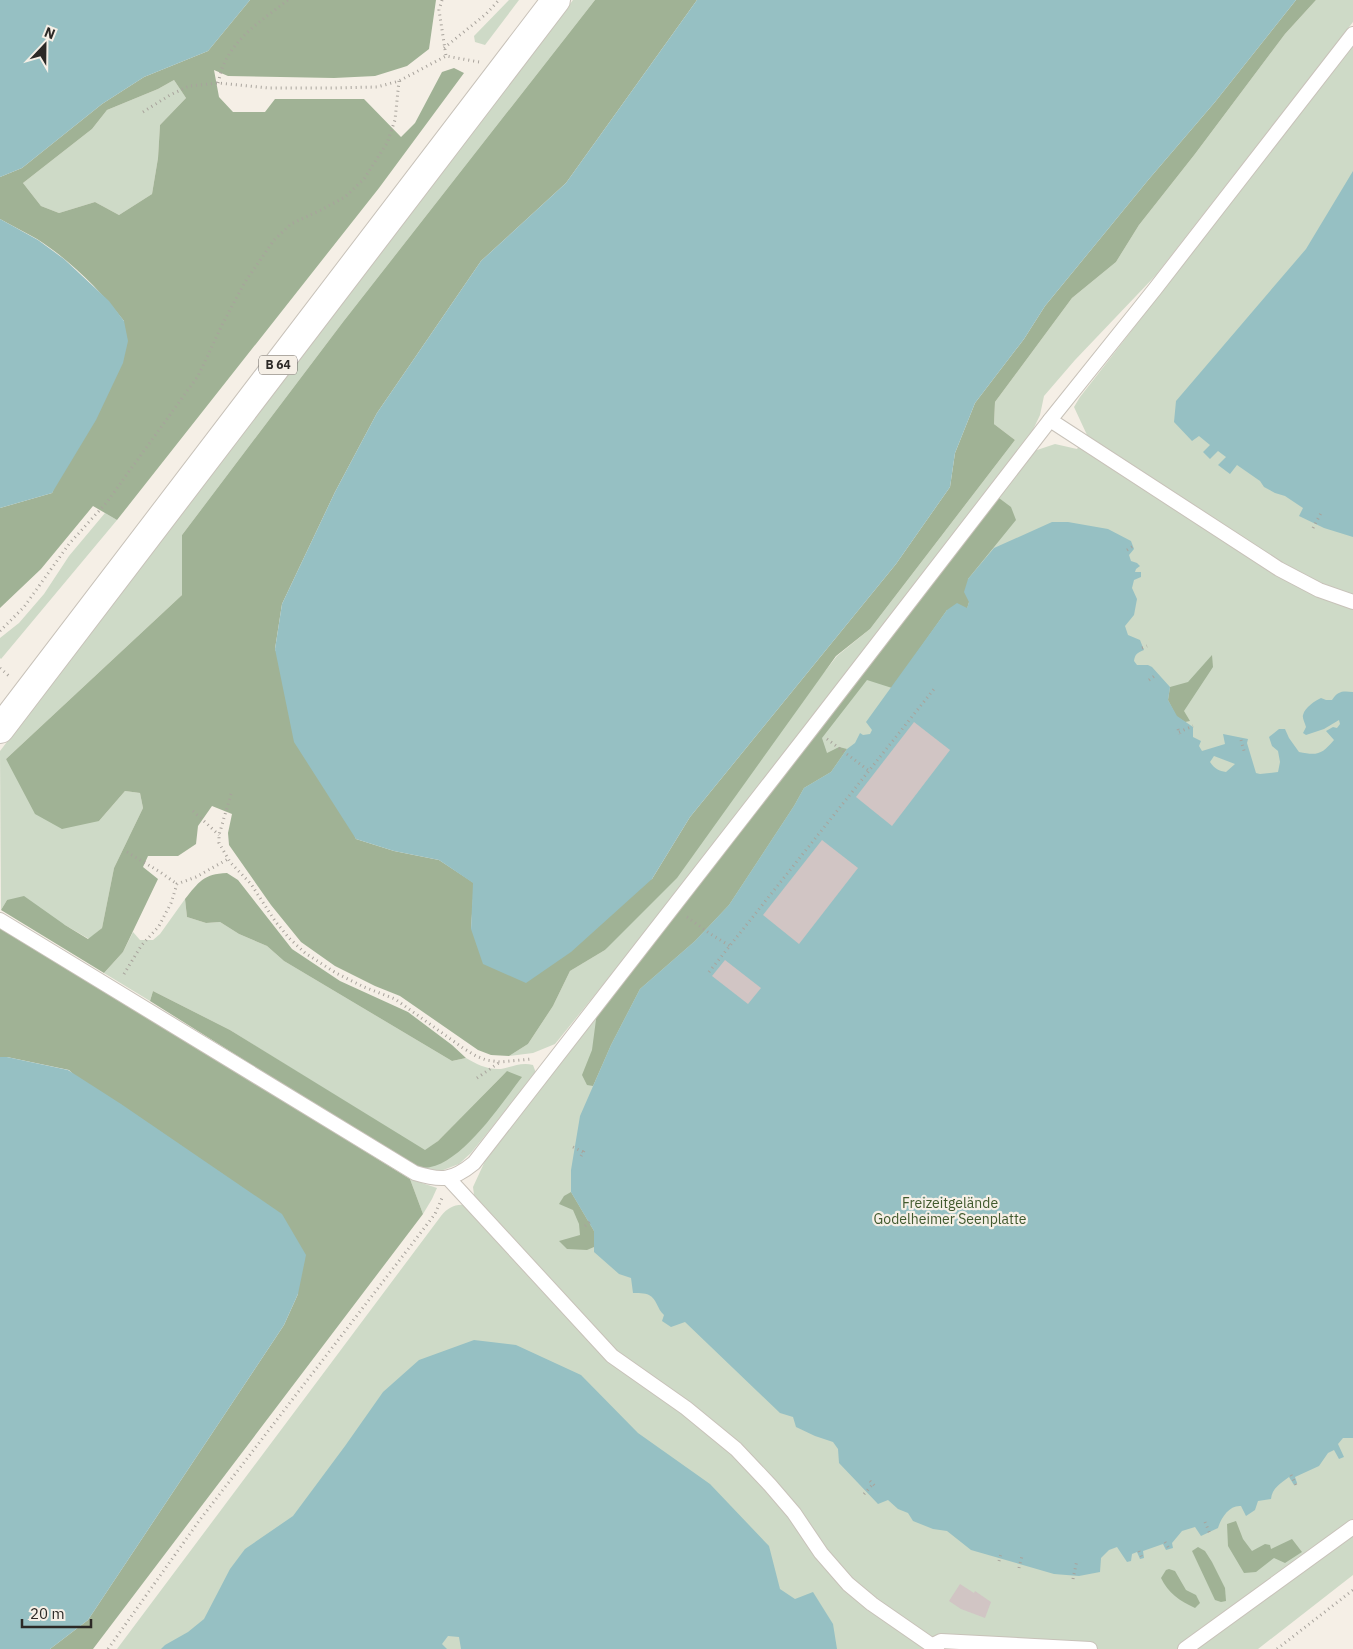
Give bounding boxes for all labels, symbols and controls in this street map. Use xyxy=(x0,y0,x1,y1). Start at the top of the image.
north arrow xyxy=(20,20,70,70)
text: N xyxy=(42,23,58,43)
road number: B 64 xyxy=(259,356,297,374)
park label: Freizeitgelände Godelheimer Seenplatte xyxy=(874,1194,1027,1228)
scale bar xyxy=(22,1596,91,1628)
text: 20 m xyxy=(30,1604,65,1623)

